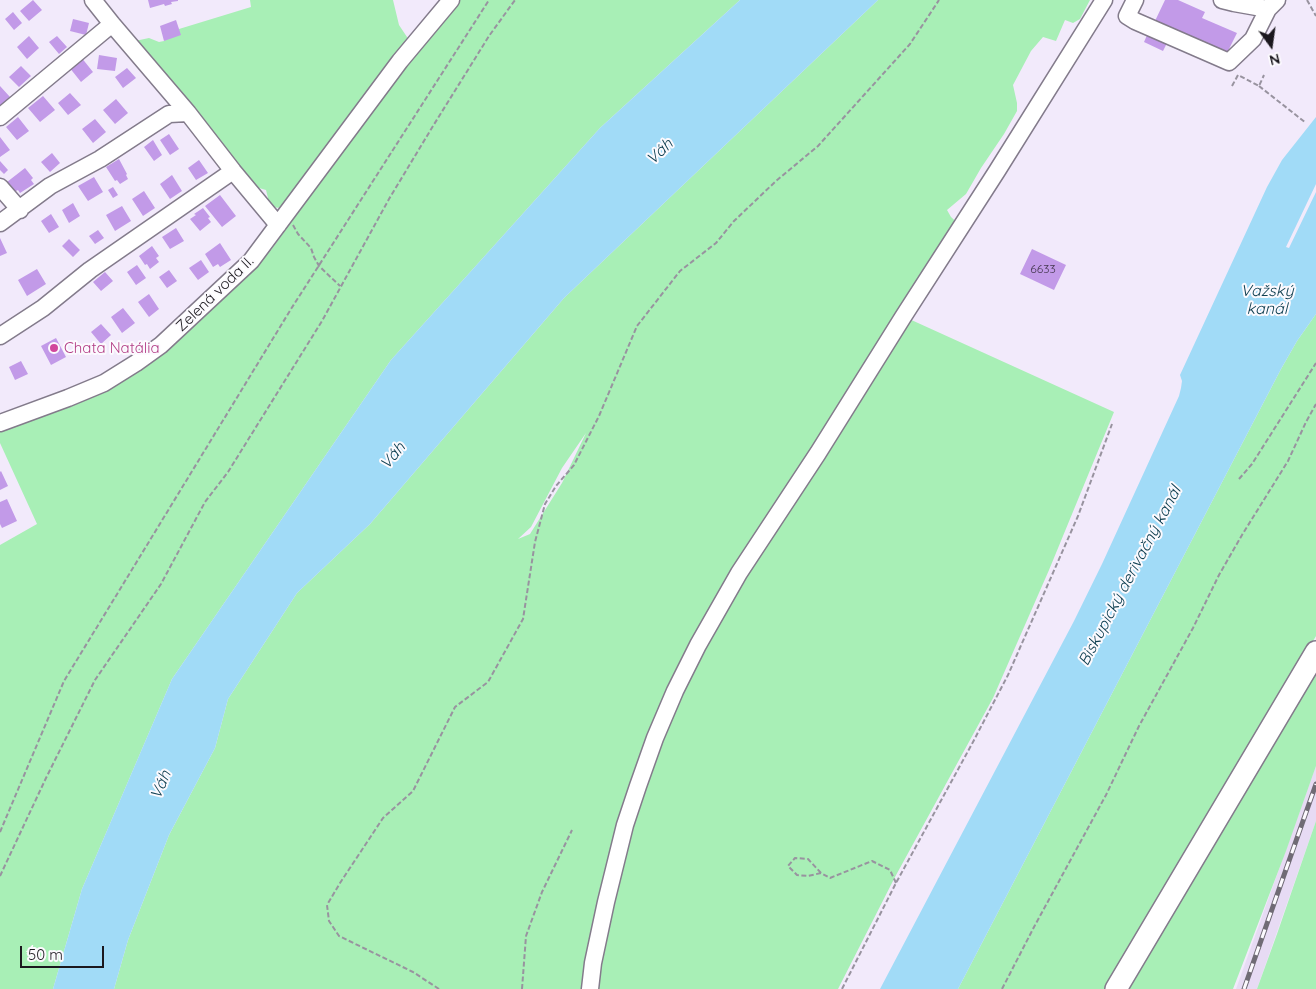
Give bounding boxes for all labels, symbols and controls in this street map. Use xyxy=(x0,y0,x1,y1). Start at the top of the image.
north arrow xyxy=(1246,20,1296,70)
text: N xyxy=(1267,50,1282,70)
water label: Váh xyxy=(643,135,677,169)
street label: Zelená voda II. xyxy=(172,252,258,336)
house number: 6633 xyxy=(1030,262,1056,276)
water label: Važský kanál xyxy=(1241,281,1293,319)
place label: Chata Natália xyxy=(64,339,160,357)
marker: Chata Natália xyxy=(48,342,60,354)
water label: Váh xyxy=(376,439,410,473)
water label: Biskupický derivačný kanál xyxy=(1074,483,1186,669)
water label: Váh xyxy=(146,768,176,802)
scale bar xyxy=(22,936,106,968)
text: 50 m xyxy=(28,945,63,964)

